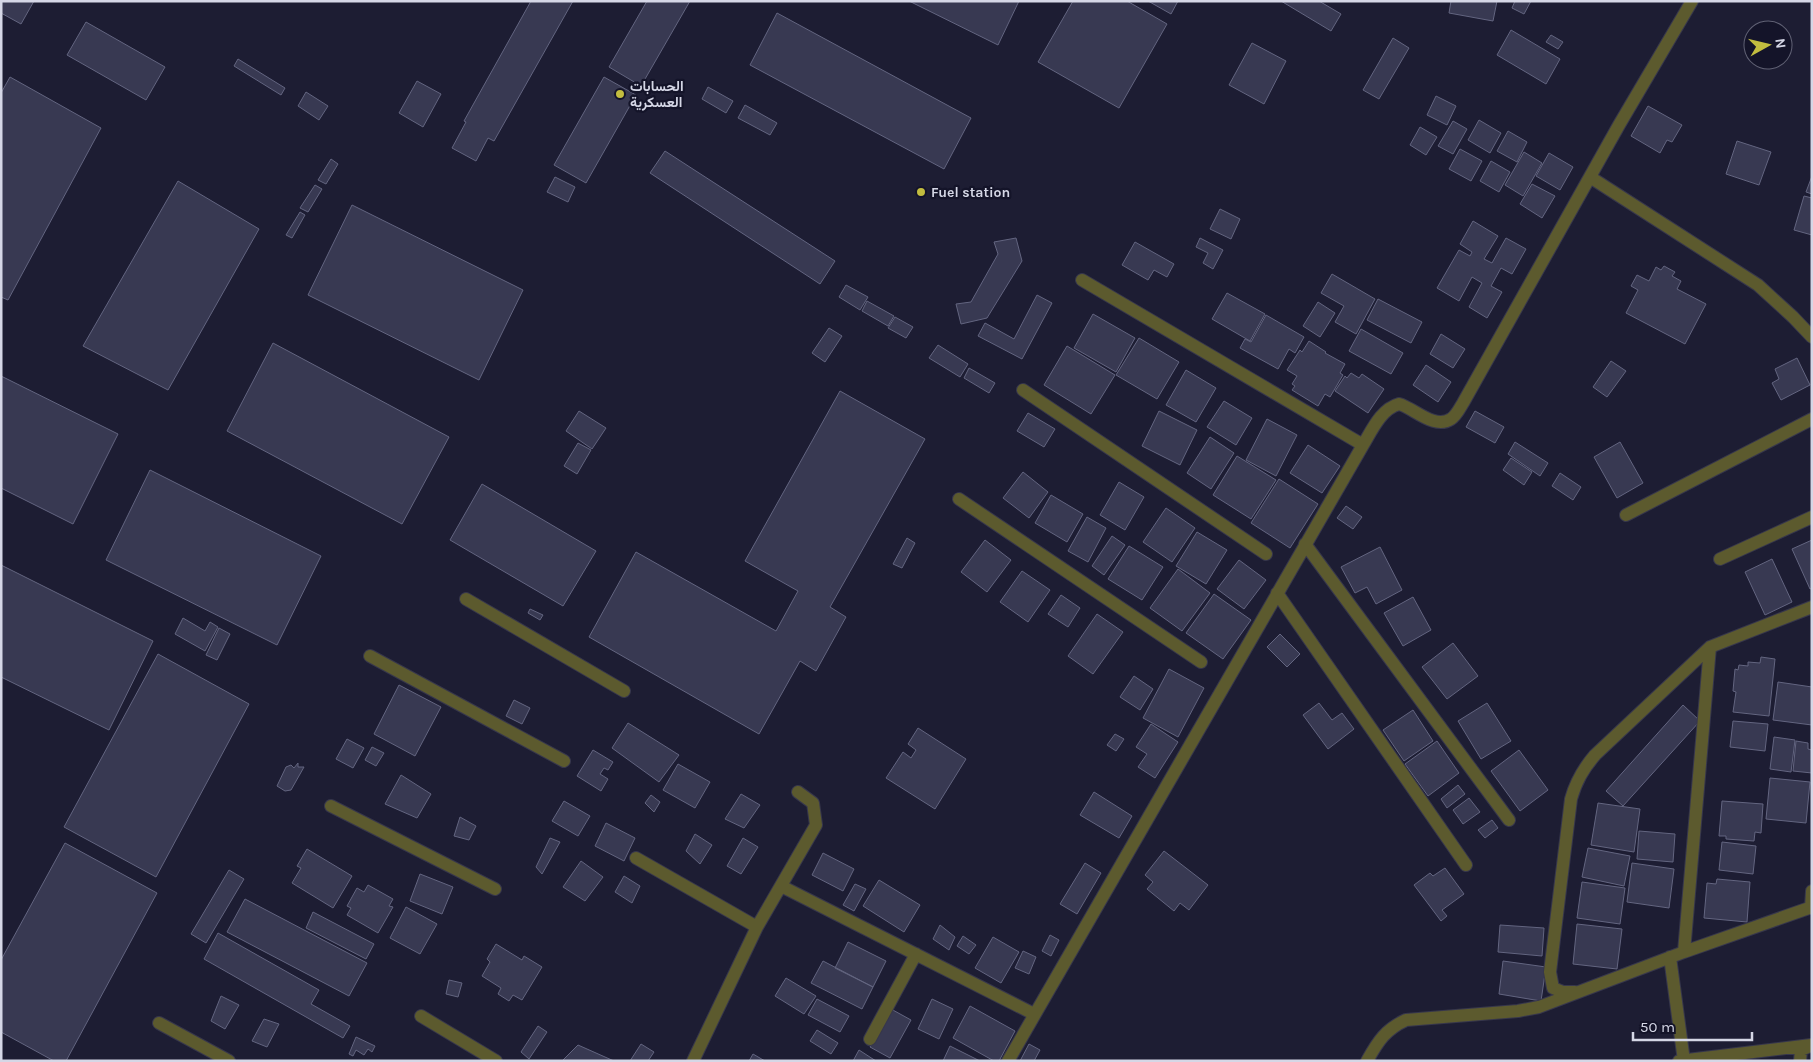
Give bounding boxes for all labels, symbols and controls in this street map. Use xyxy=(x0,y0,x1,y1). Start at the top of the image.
north arrow xyxy=(1743,20,1793,70)
text: N xyxy=(1771,37,1789,49)
place label: الحسابات العسكرية xyxy=(630,78,684,111)
marker: الحسابات العسكرية xyxy=(614,88,626,100)
place label: Fuel station xyxy=(931,184,1010,201)
marker: Fuel station xyxy=(915,186,927,198)
scale bar xyxy=(1633,1010,1752,1042)
text: 50 m xyxy=(1640,1018,1675,1036)

